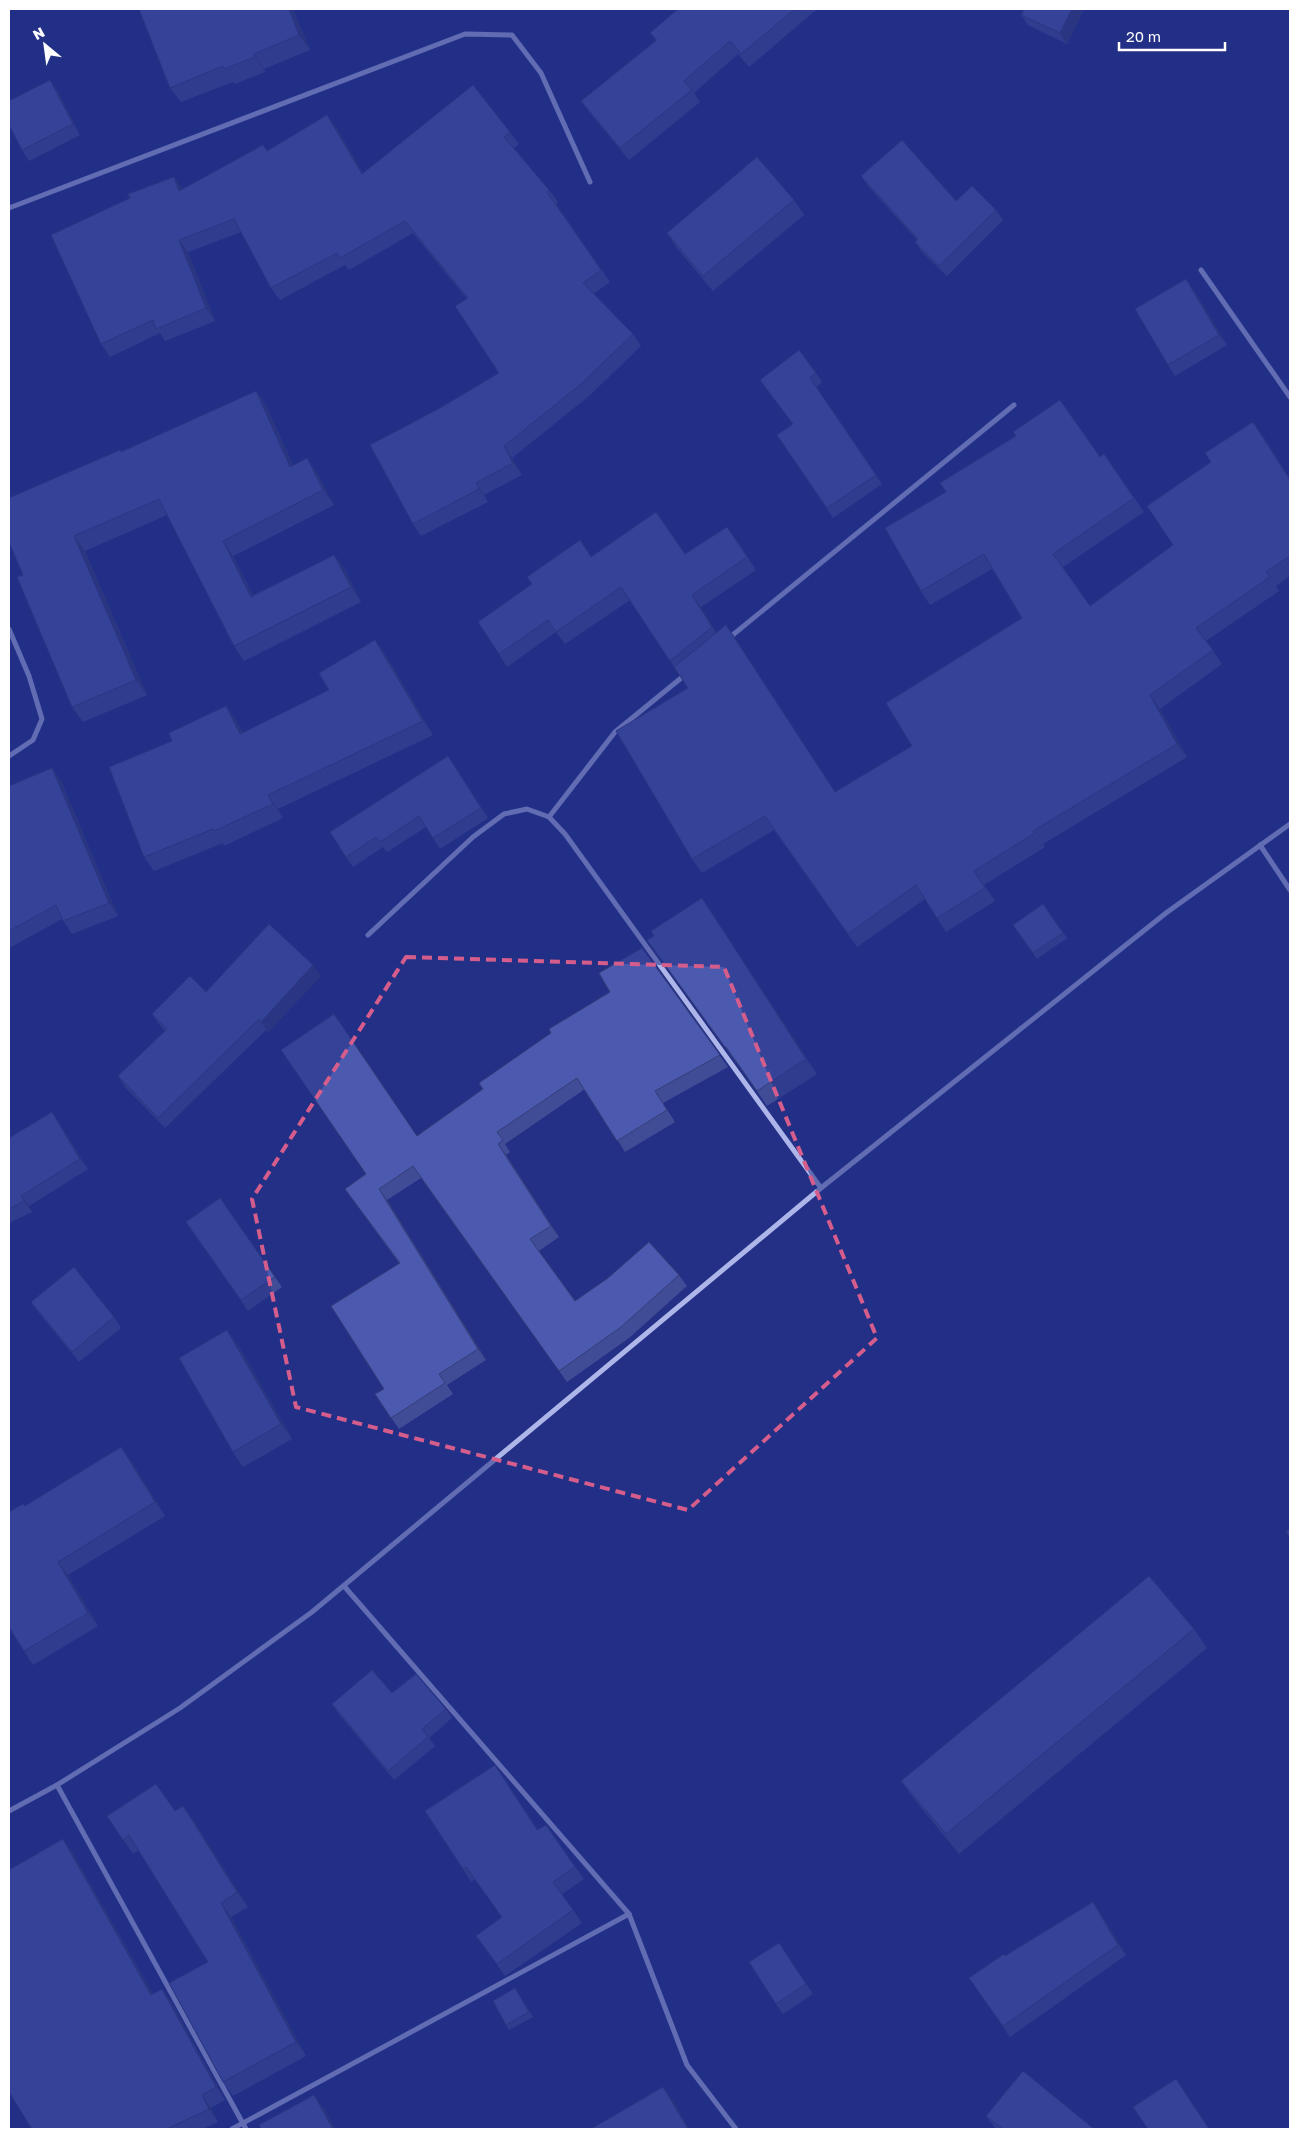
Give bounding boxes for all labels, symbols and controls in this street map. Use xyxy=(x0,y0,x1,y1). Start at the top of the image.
north arrow xyxy=(20,20,70,70)
scale bar xyxy=(1119,20,1225,52)
text: N xyxy=(30,23,47,43)
text: 20 m xyxy=(1126,27,1161,45)

